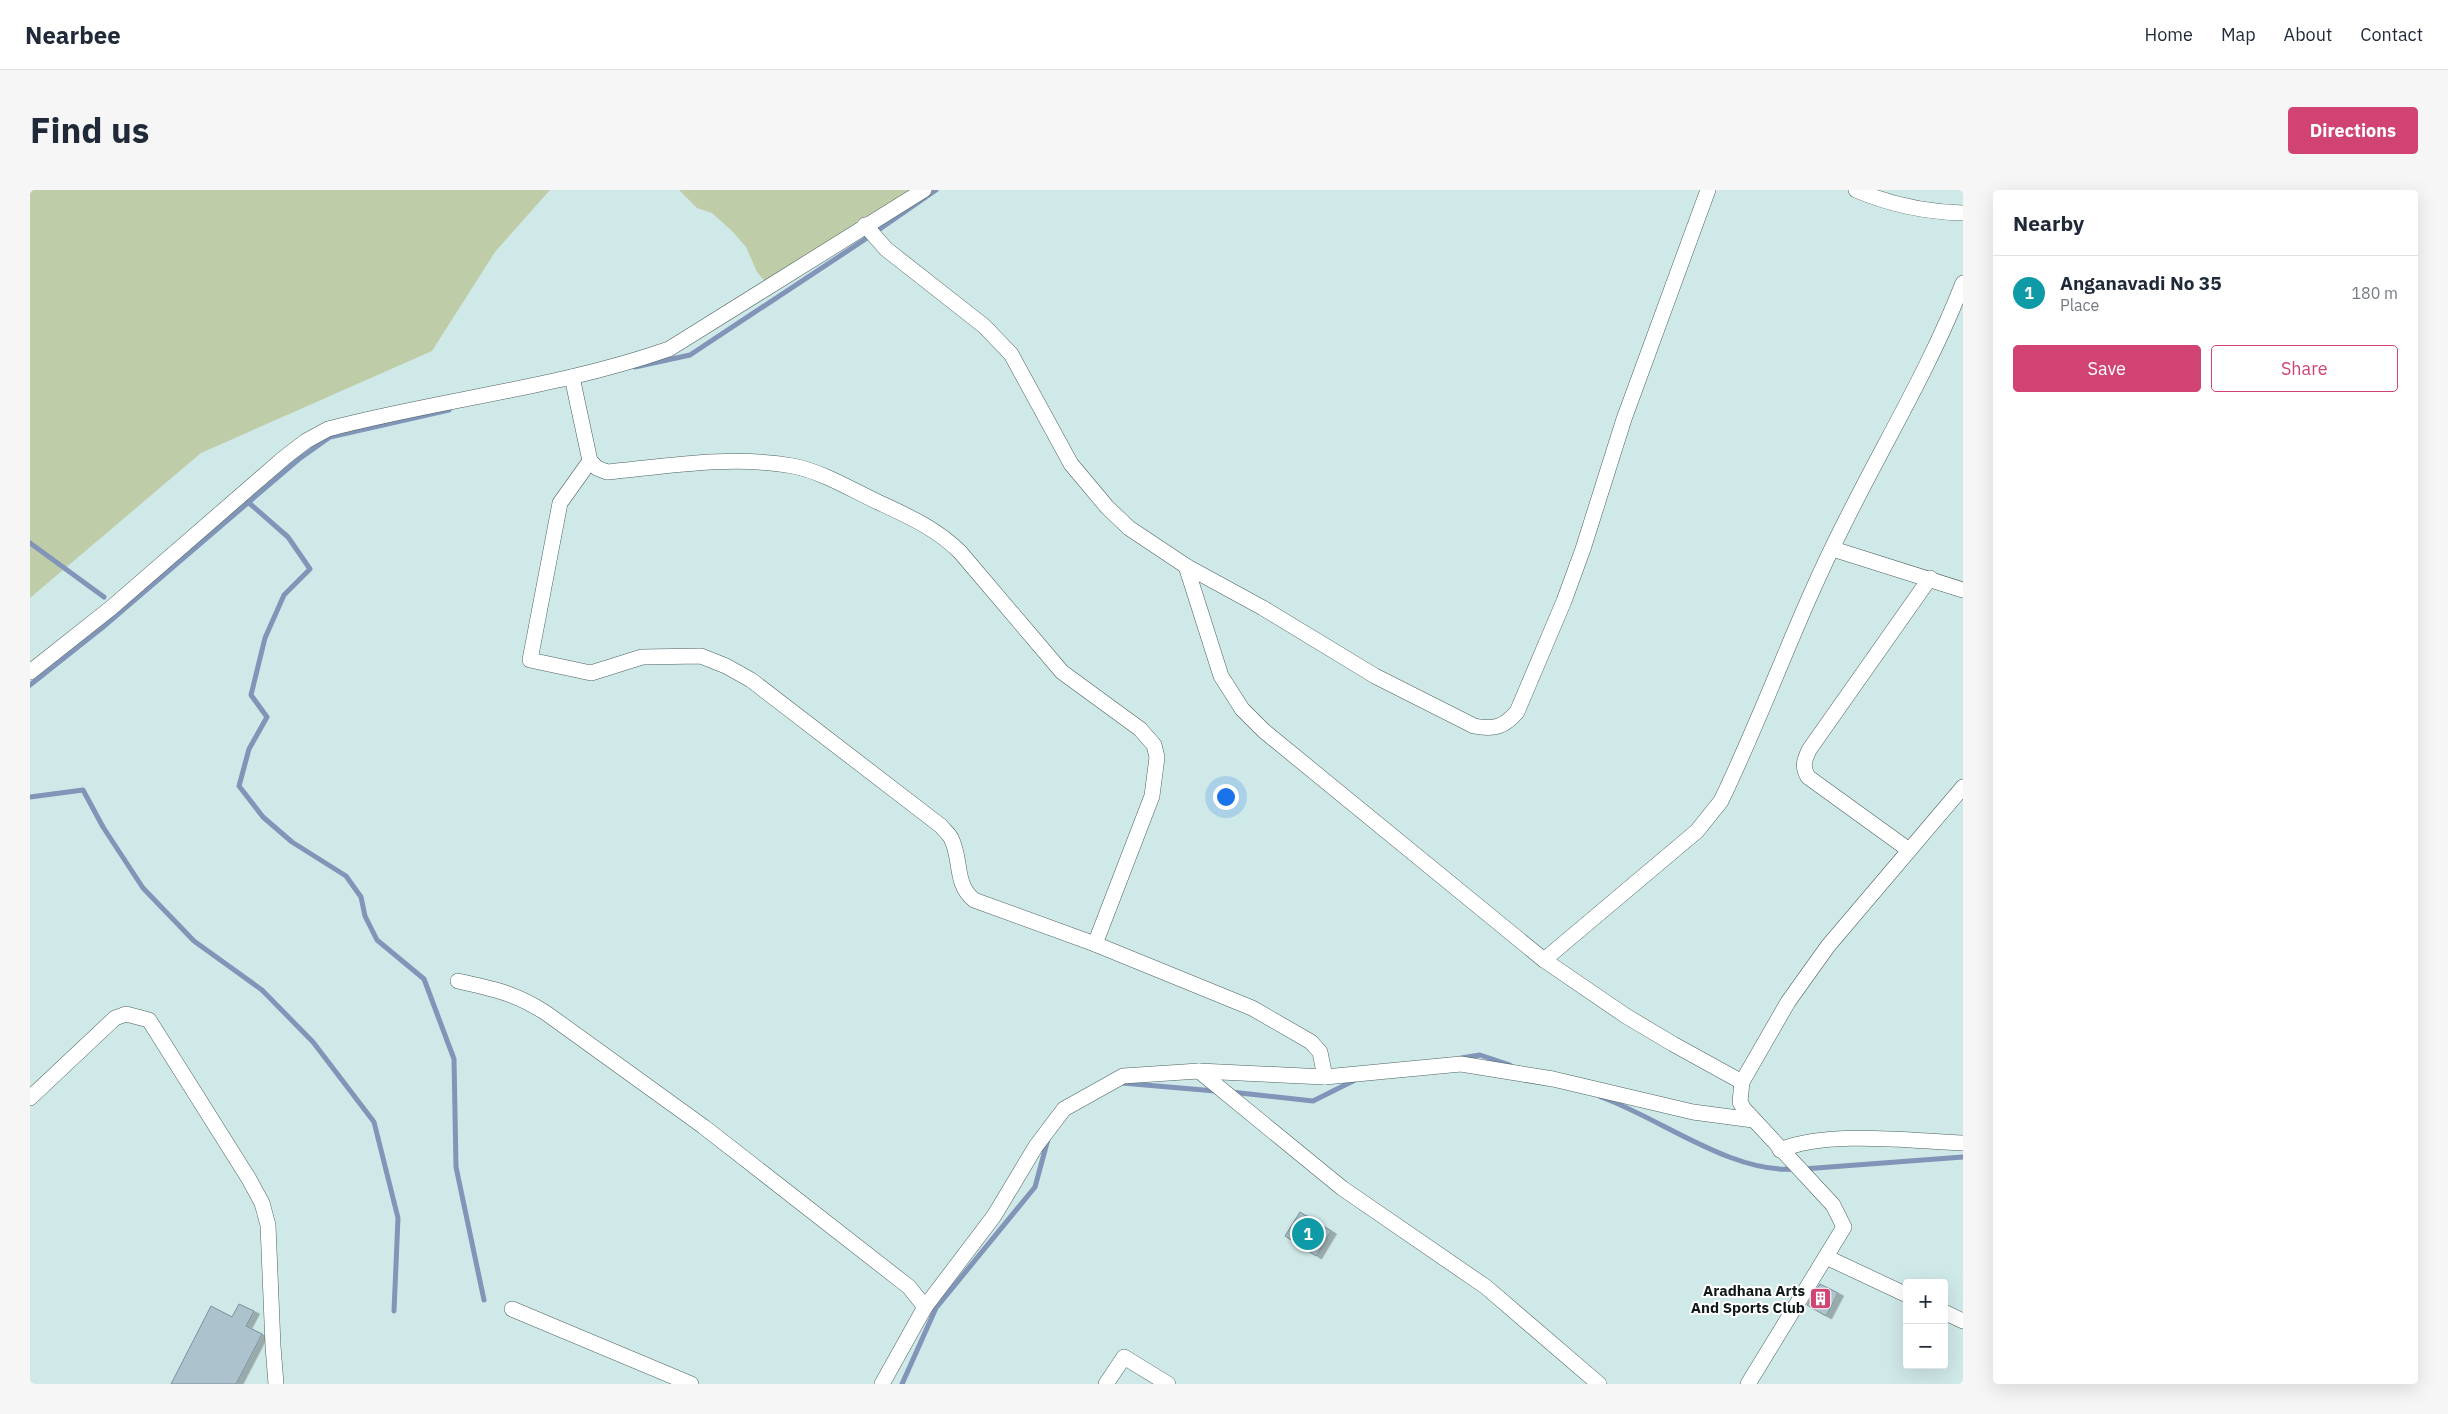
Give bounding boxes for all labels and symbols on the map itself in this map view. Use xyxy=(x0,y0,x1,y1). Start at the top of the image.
your location xyxy=(1213,784,1239,810)
pin: 1 xyxy=(1292,1215,1324,1253)
place label: Aradhana Arts And Sports Club xyxy=(1691,1281,1805,1317)
building icon: Aradhana Arts And Sports Club xyxy=(1809,1287,1833,1311)

